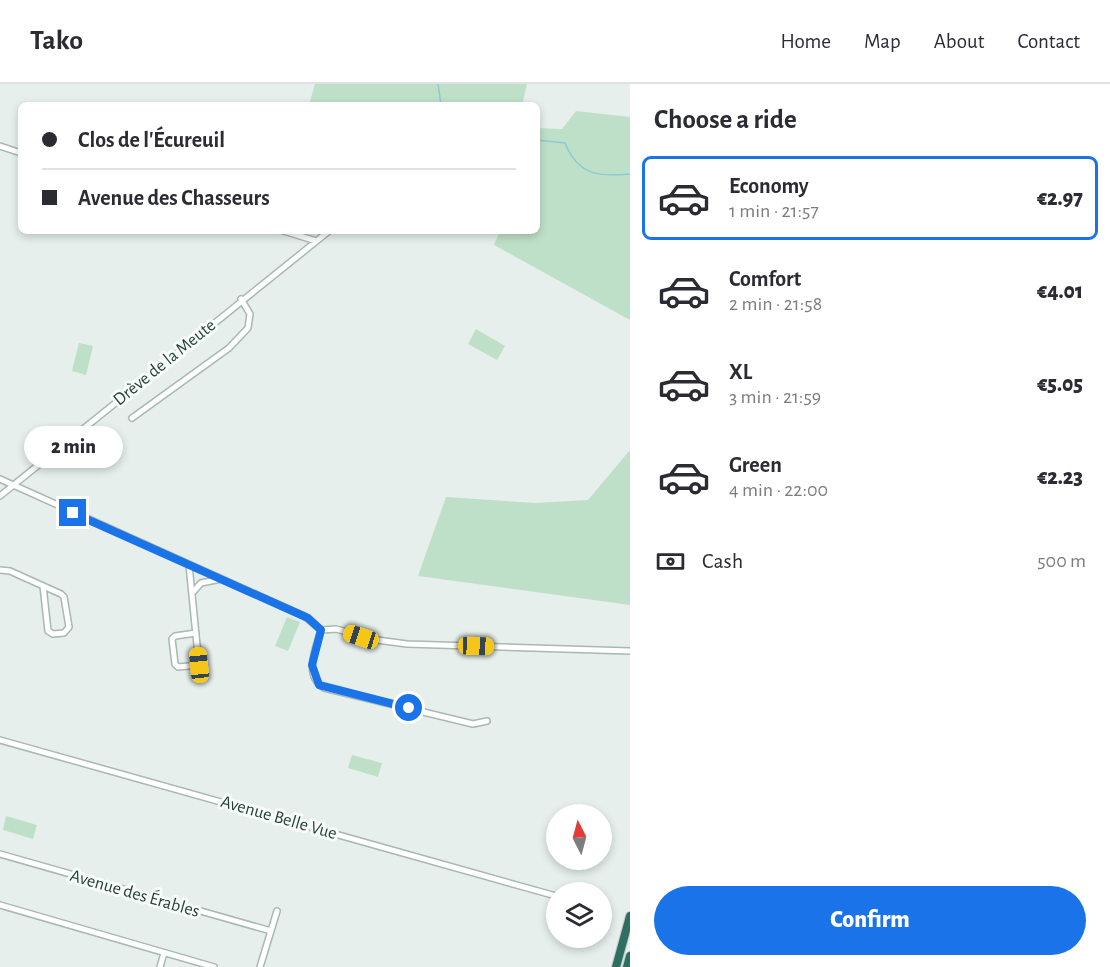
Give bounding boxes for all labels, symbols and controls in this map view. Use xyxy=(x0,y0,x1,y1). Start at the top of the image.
text: Tako xyxy=(30,27,83,55)
text: Home xyxy=(780,31,831,52)
text: Map xyxy=(864,31,901,52)
text: About xyxy=(934,31,984,52)
text: Contact xyxy=(1017,31,1080,52)
text: Choose a ride xyxy=(654,106,797,133)
text: Clos de l'Écureuil xyxy=(78,129,225,151)
icon: car xyxy=(657,171,711,225)
text: Economy xyxy=(729,175,809,197)
text: Avenue des Chasseurs xyxy=(78,187,270,209)
text: €2.97 xyxy=(1037,187,1083,209)
text: 1 min · 21:57 xyxy=(729,201,819,221)
icon: car xyxy=(657,264,711,318)
text: Comfort xyxy=(729,268,801,290)
text: €4.01 xyxy=(1037,280,1083,302)
text: 2 min · 21:58 xyxy=(729,294,822,314)
street label: Drève de la Meute xyxy=(110,316,219,409)
icon: car xyxy=(657,357,711,411)
text: XL xyxy=(729,361,752,383)
text: €5.05 xyxy=(1037,373,1083,395)
text: 3 min · 21:59 xyxy=(729,387,821,407)
callout: 2 min xyxy=(23,426,122,468)
text: 2 min xyxy=(51,437,96,457)
icon: car xyxy=(657,450,711,504)
text: Green xyxy=(729,454,782,476)
text: €2.23 xyxy=(1037,466,1083,488)
text: 4 min · 22:00 xyxy=(729,480,828,500)
route end xyxy=(59,499,86,526)
icon: cash xyxy=(654,545,687,578)
text: Cash xyxy=(702,550,743,572)
text: 500 m xyxy=(1037,551,1086,571)
car xyxy=(341,623,381,651)
car xyxy=(458,636,494,656)
car xyxy=(188,646,210,684)
route start xyxy=(395,694,422,721)
street label: Avenue Belle Vue xyxy=(219,793,339,843)
north arrow xyxy=(546,804,612,870)
map controls xyxy=(546,804,612,948)
street label: Avenue des Érables xyxy=(68,864,202,921)
button: layers xyxy=(546,882,612,948)
button: Confirm xyxy=(654,886,1086,955)

